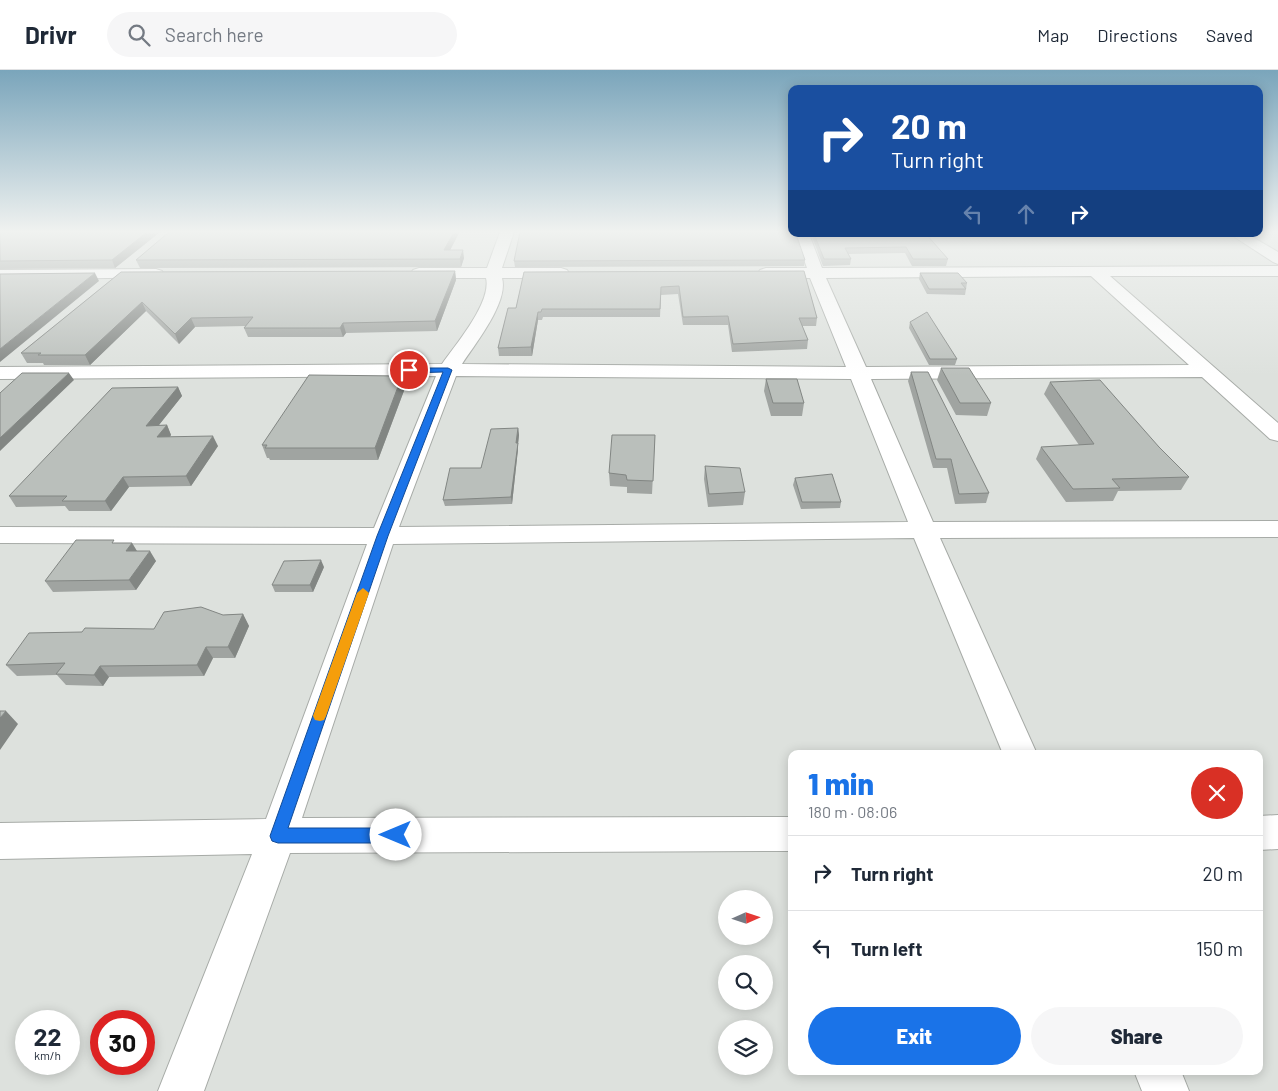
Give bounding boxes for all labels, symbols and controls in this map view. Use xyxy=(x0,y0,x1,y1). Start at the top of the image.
search box xyxy=(107,12,457,57)
text: Drivr xyxy=(25,20,77,49)
icon: search xyxy=(125,21,153,49)
text: Search here xyxy=(165,23,264,46)
text: Map xyxy=(1037,24,1069,46)
text: Directions xyxy=(1097,24,1178,46)
text: Saved xyxy=(1206,24,1253,46)
text: 20 m xyxy=(891,104,967,146)
icon: right xyxy=(808,105,873,170)
text: Turn right xyxy=(891,146,984,172)
icon: left xyxy=(959,200,987,228)
icon: ahead xyxy=(1012,200,1040,228)
icon: right xyxy=(1065,200,1093,228)
pin xyxy=(388,349,430,391)
icon: arrive xyxy=(395,356,423,384)
text: 1 min xyxy=(808,765,874,801)
button: close xyxy=(1191,767,1243,819)
text: 180 m · 08:06 xyxy=(808,802,897,821)
position arrow xyxy=(369,808,421,860)
icon: right xyxy=(808,859,836,887)
text: Turn right xyxy=(851,862,933,885)
text: 20 m xyxy=(1203,862,1243,885)
north arrow xyxy=(718,890,772,945)
map controls xyxy=(718,890,773,1075)
icon: left xyxy=(808,934,836,962)
text: Turn left xyxy=(851,937,922,960)
text: 150 m xyxy=(1196,937,1243,960)
button: search xyxy=(718,955,773,1010)
button: Exit xyxy=(808,1007,1021,1065)
button: Share xyxy=(1031,1007,1243,1065)
speed limit sign: 30 xyxy=(90,1010,155,1075)
button: layers xyxy=(718,1020,773,1075)
text: 22 xyxy=(33,1021,62,1051)
text: km/h xyxy=(34,1048,61,1062)

